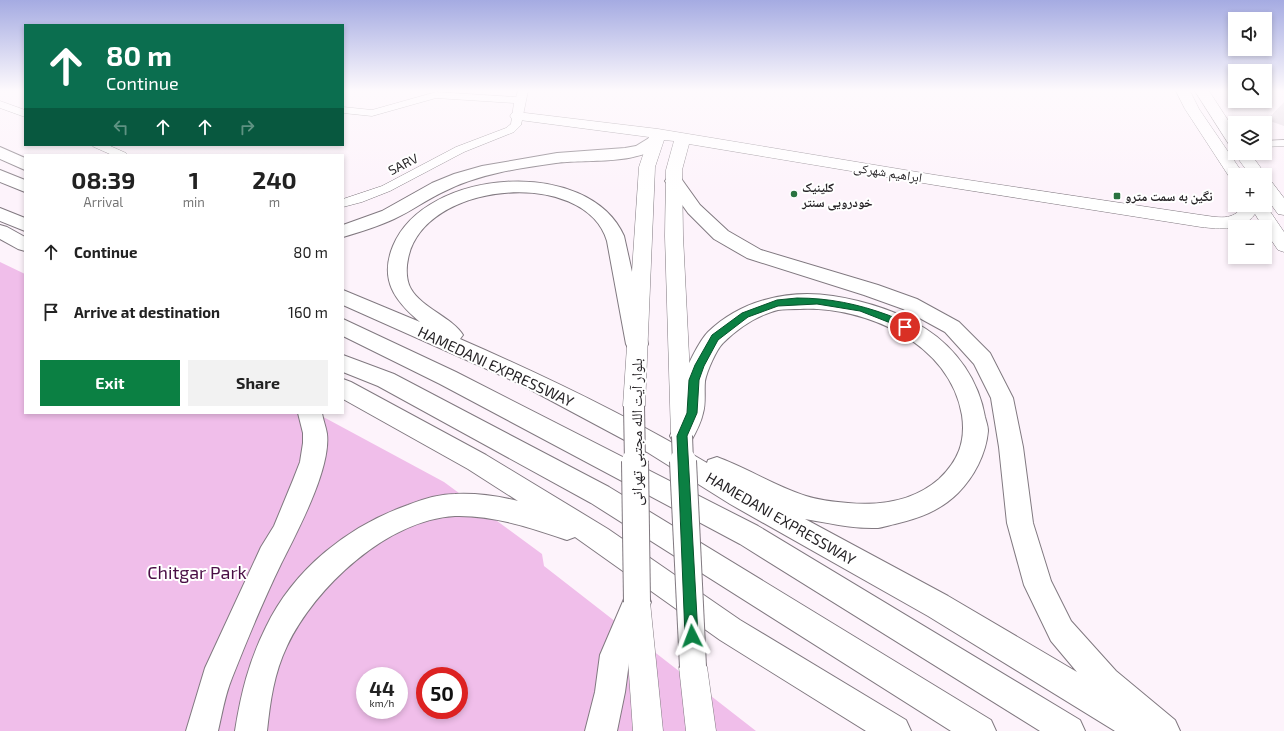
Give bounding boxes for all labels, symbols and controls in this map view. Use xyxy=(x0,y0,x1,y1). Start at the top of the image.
map controls xyxy=(1228,12,1272,264)
button: sound xyxy=(1228,12,1272,56)
text: 80 m xyxy=(106,38,172,72)
icon: ahead xyxy=(40,40,92,92)
button: search xyxy=(1228,64,1272,108)
text: Continue xyxy=(106,72,179,94)
icon: left xyxy=(110,116,132,138)
icon: ahead xyxy=(152,116,174,138)
icon: ahead xyxy=(194,116,216,138)
icon: right xyxy=(236,116,258,138)
button: layers xyxy=(1228,116,1272,160)
street label: SARV xyxy=(385,150,421,178)
street label: ابراهیم شهرکی xyxy=(852,159,923,186)
text: 08:39 xyxy=(71,165,135,194)
text: 1 xyxy=(189,165,199,194)
text: 240 xyxy=(252,165,297,194)
button: + xyxy=(1228,168,1272,212)
place label: کلینیک خودرویی سنتر xyxy=(801,179,873,211)
place label: نگین به سمت مترو xyxy=(1125,188,1213,205)
marker: کلینیک خودرویی سنتر xyxy=(789,189,799,199)
marker: نگین به سمت مترو xyxy=(1112,191,1122,201)
text: Arrival xyxy=(84,194,123,210)
text: min xyxy=(183,194,205,210)
text: m xyxy=(269,194,280,210)
button: − xyxy=(1228,220,1272,264)
icon: ahead xyxy=(40,241,62,263)
text: Continue xyxy=(74,243,137,261)
text: 80 m xyxy=(293,243,328,261)
icon: arrive xyxy=(40,301,62,323)
text: Arrive at destination xyxy=(74,303,220,321)
text: 160 m xyxy=(288,303,328,321)
pin xyxy=(888,310,922,344)
icon: arrive xyxy=(894,316,916,338)
street label: HAMEDANI EXPRESSWAY xyxy=(415,322,577,410)
street label: بلوار آیت الله مجتبی تهرانی xyxy=(627,358,647,506)
button: Exit xyxy=(40,360,180,406)
button: Share xyxy=(188,360,328,406)
street label: HAMEDANI EXPRESSWAY xyxy=(703,468,859,568)
park label: Chitgar Park xyxy=(147,561,247,583)
position arrow xyxy=(671,615,713,657)
speed limit sign: 50 xyxy=(416,667,468,719)
text: 44 xyxy=(369,676,395,700)
text: km/h xyxy=(370,697,394,709)

